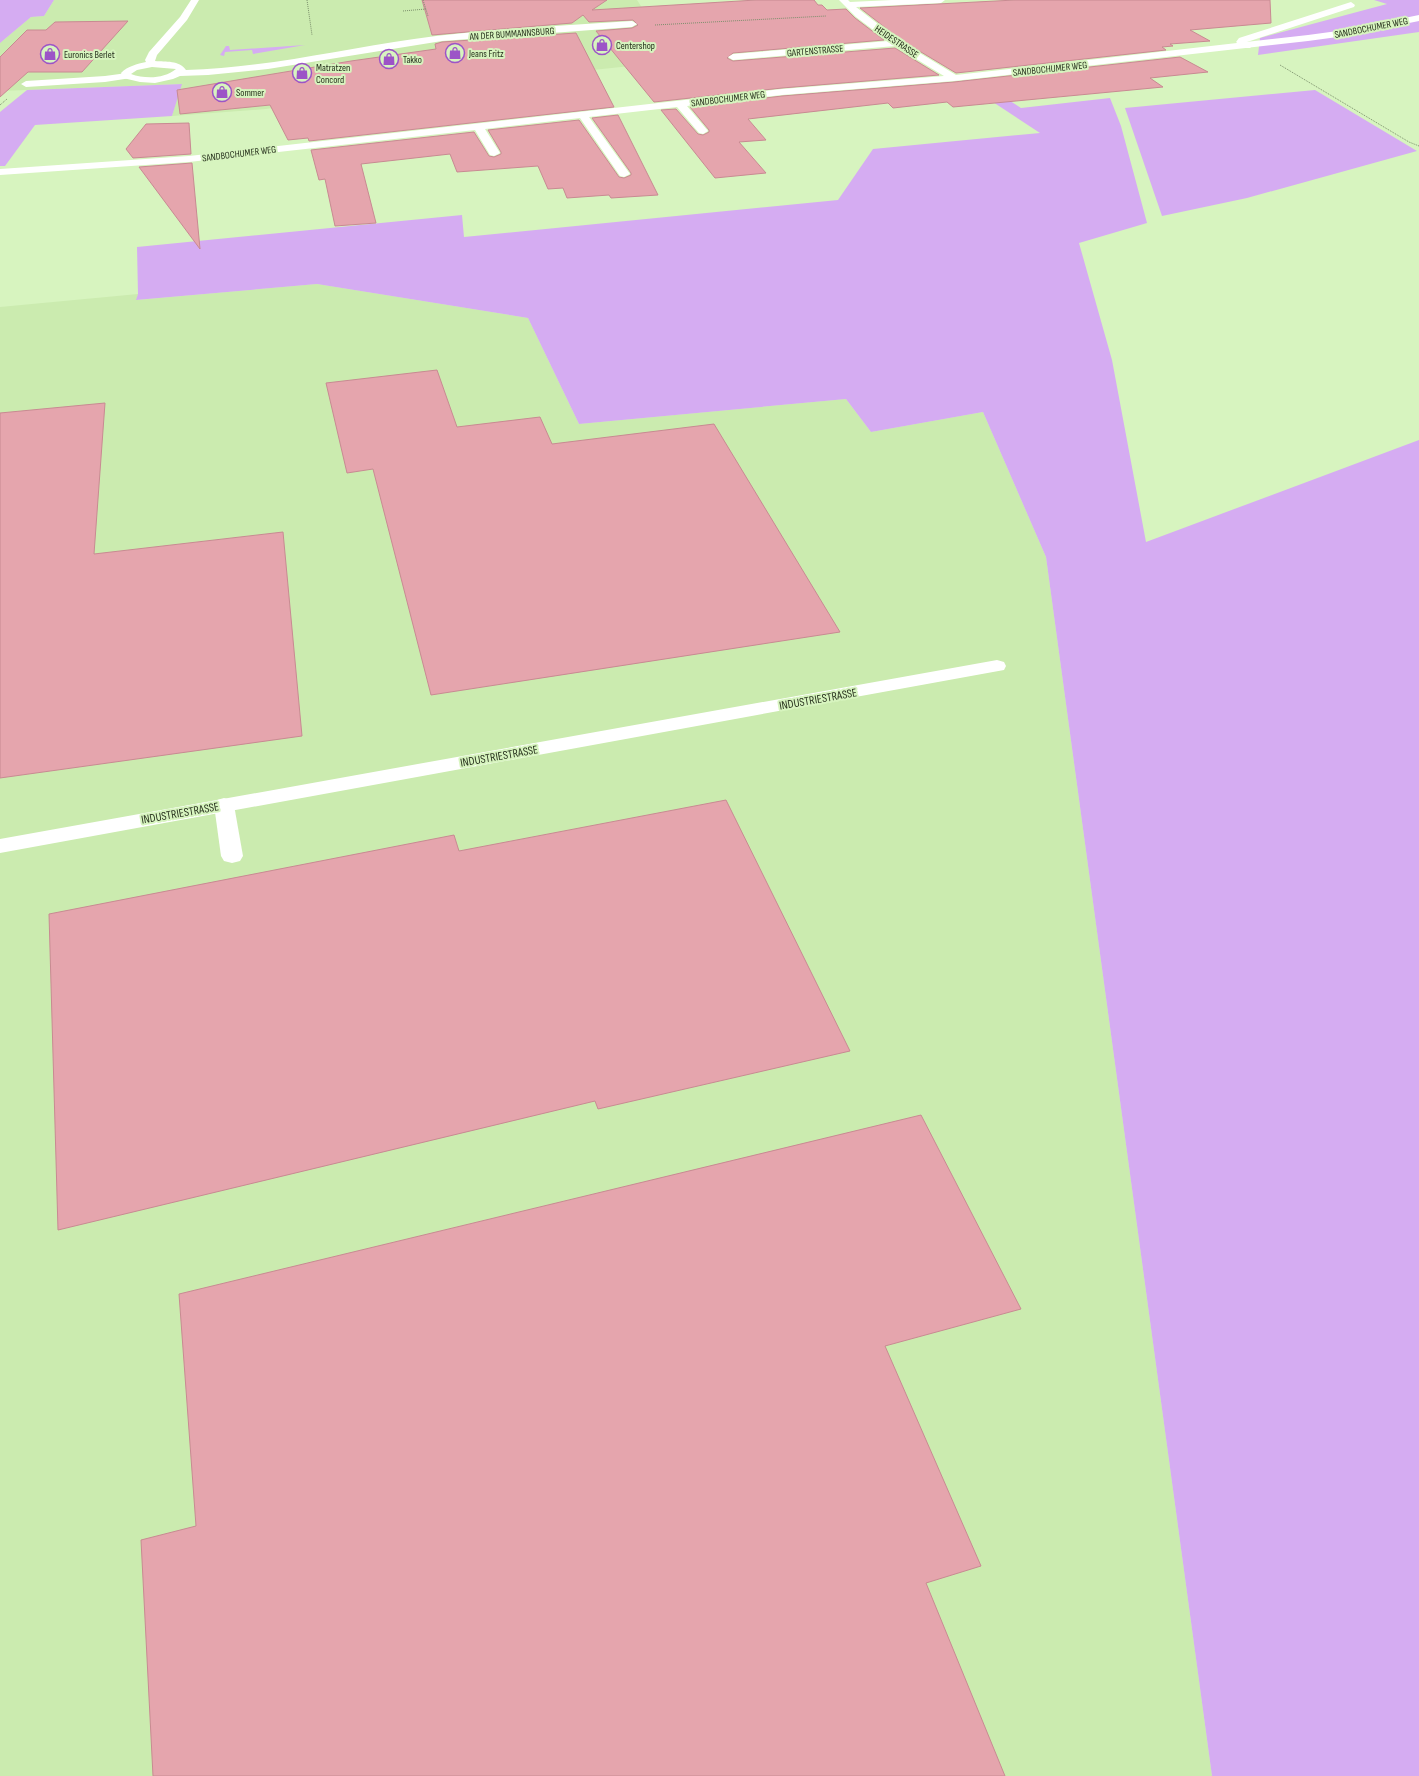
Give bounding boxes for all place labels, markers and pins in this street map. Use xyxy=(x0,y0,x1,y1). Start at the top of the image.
shop icon: Centershop xyxy=(591,34,613,56)
place label: Centershop xyxy=(616,40,655,52)
shop icon: Jeans Fritz xyxy=(444,42,466,64)
shop icon: Euronics Berlet xyxy=(39,43,61,65)
shop icon: Takko xyxy=(378,48,400,70)
place label: Jeans Fritz xyxy=(468,48,504,60)
place label: Euronics Berlet xyxy=(64,49,115,61)
place label: Takko xyxy=(403,54,422,66)
shop icon: Matratzen Concord xyxy=(291,62,313,84)
place label: Matratzen Concord xyxy=(316,62,350,86)
shop icon: Sommer xyxy=(211,81,233,103)
place label: Sommer xyxy=(236,87,264,99)

